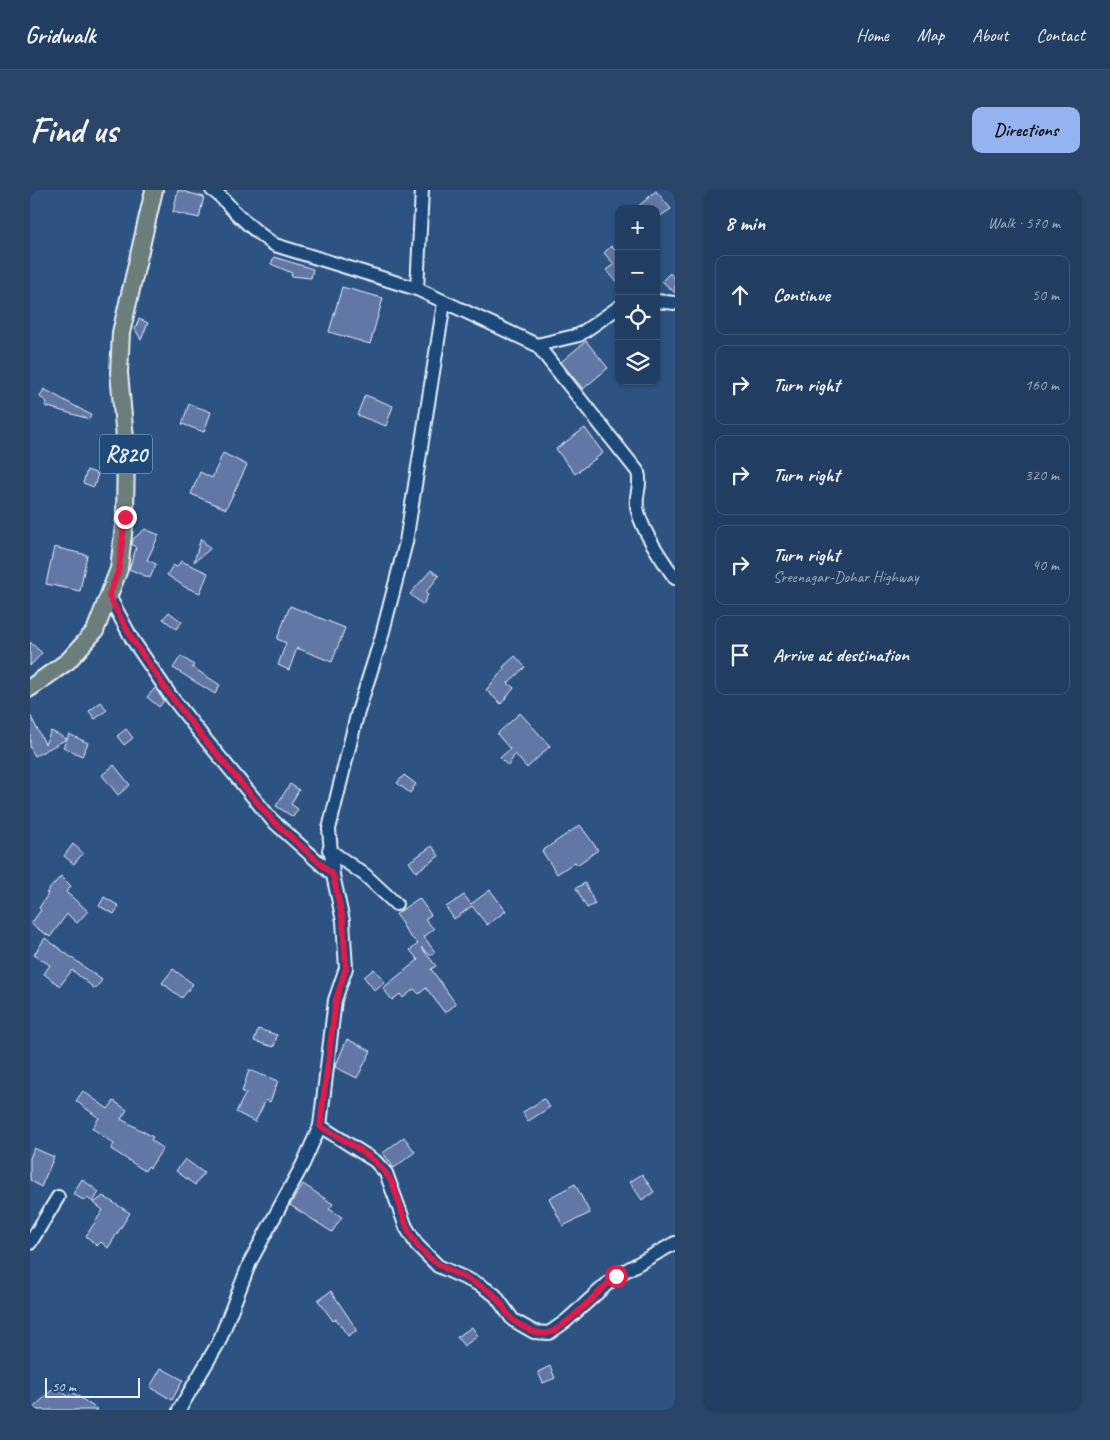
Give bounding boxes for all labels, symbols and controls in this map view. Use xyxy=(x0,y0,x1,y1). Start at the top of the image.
text: Gridwalk xyxy=(25,20,95,50)
text: Home xyxy=(856,24,889,46)
text: Map xyxy=(917,24,944,46)
text: About xyxy=(972,24,1008,46)
text: Contact xyxy=(1036,24,1085,46)
button: Directions xyxy=(972,107,1080,153)
text: Find us xyxy=(30,108,117,153)
map controls xyxy=(615,205,660,385)
button: + xyxy=(615,205,660,250)
text: 8 min xyxy=(725,210,765,236)
text: Walk · 570 m xyxy=(988,213,1060,233)
button: − xyxy=(615,250,660,295)
icon: ahead xyxy=(726,281,754,309)
text: Continue xyxy=(773,283,830,307)
text: 50 m xyxy=(1032,285,1059,305)
button: locate xyxy=(615,295,660,340)
button: layers xyxy=(615,340,660,385)
icon: right xyxy=(726,371,754,399)
text: Turn right xyxy=(773,373,840,397)
text: 160 m xyxy=(1025,375,1059,395)
road number: R820 xyxy=(100,434,152,474)
icon: right xyxy=(726,461,754,489)
text: Turn right xyxy=(773,463,840,487)
text: 320 m xyxy=(1025,465,1059,485)
route end xyxy=(114,506,137,529)
text: Turn right xyxy=(773,543,840,567)
icon: right xyxy=(726,551,754,579)
text: 40 m xyxy=(1032,555,1059,575)
text: Sreenagar-Dohar Highway xyxy=(773,567,919,587)
icon: arrive xyxy=(726,641,754,669)
text: Arrive at destination xyxy=(773,643,909,667)
route start xyxy=(605,1265,628,1288)
scale bar xyxy=(45,1375,140,1398)
text: 50 m xyxy=(52,1378,76,1395)

